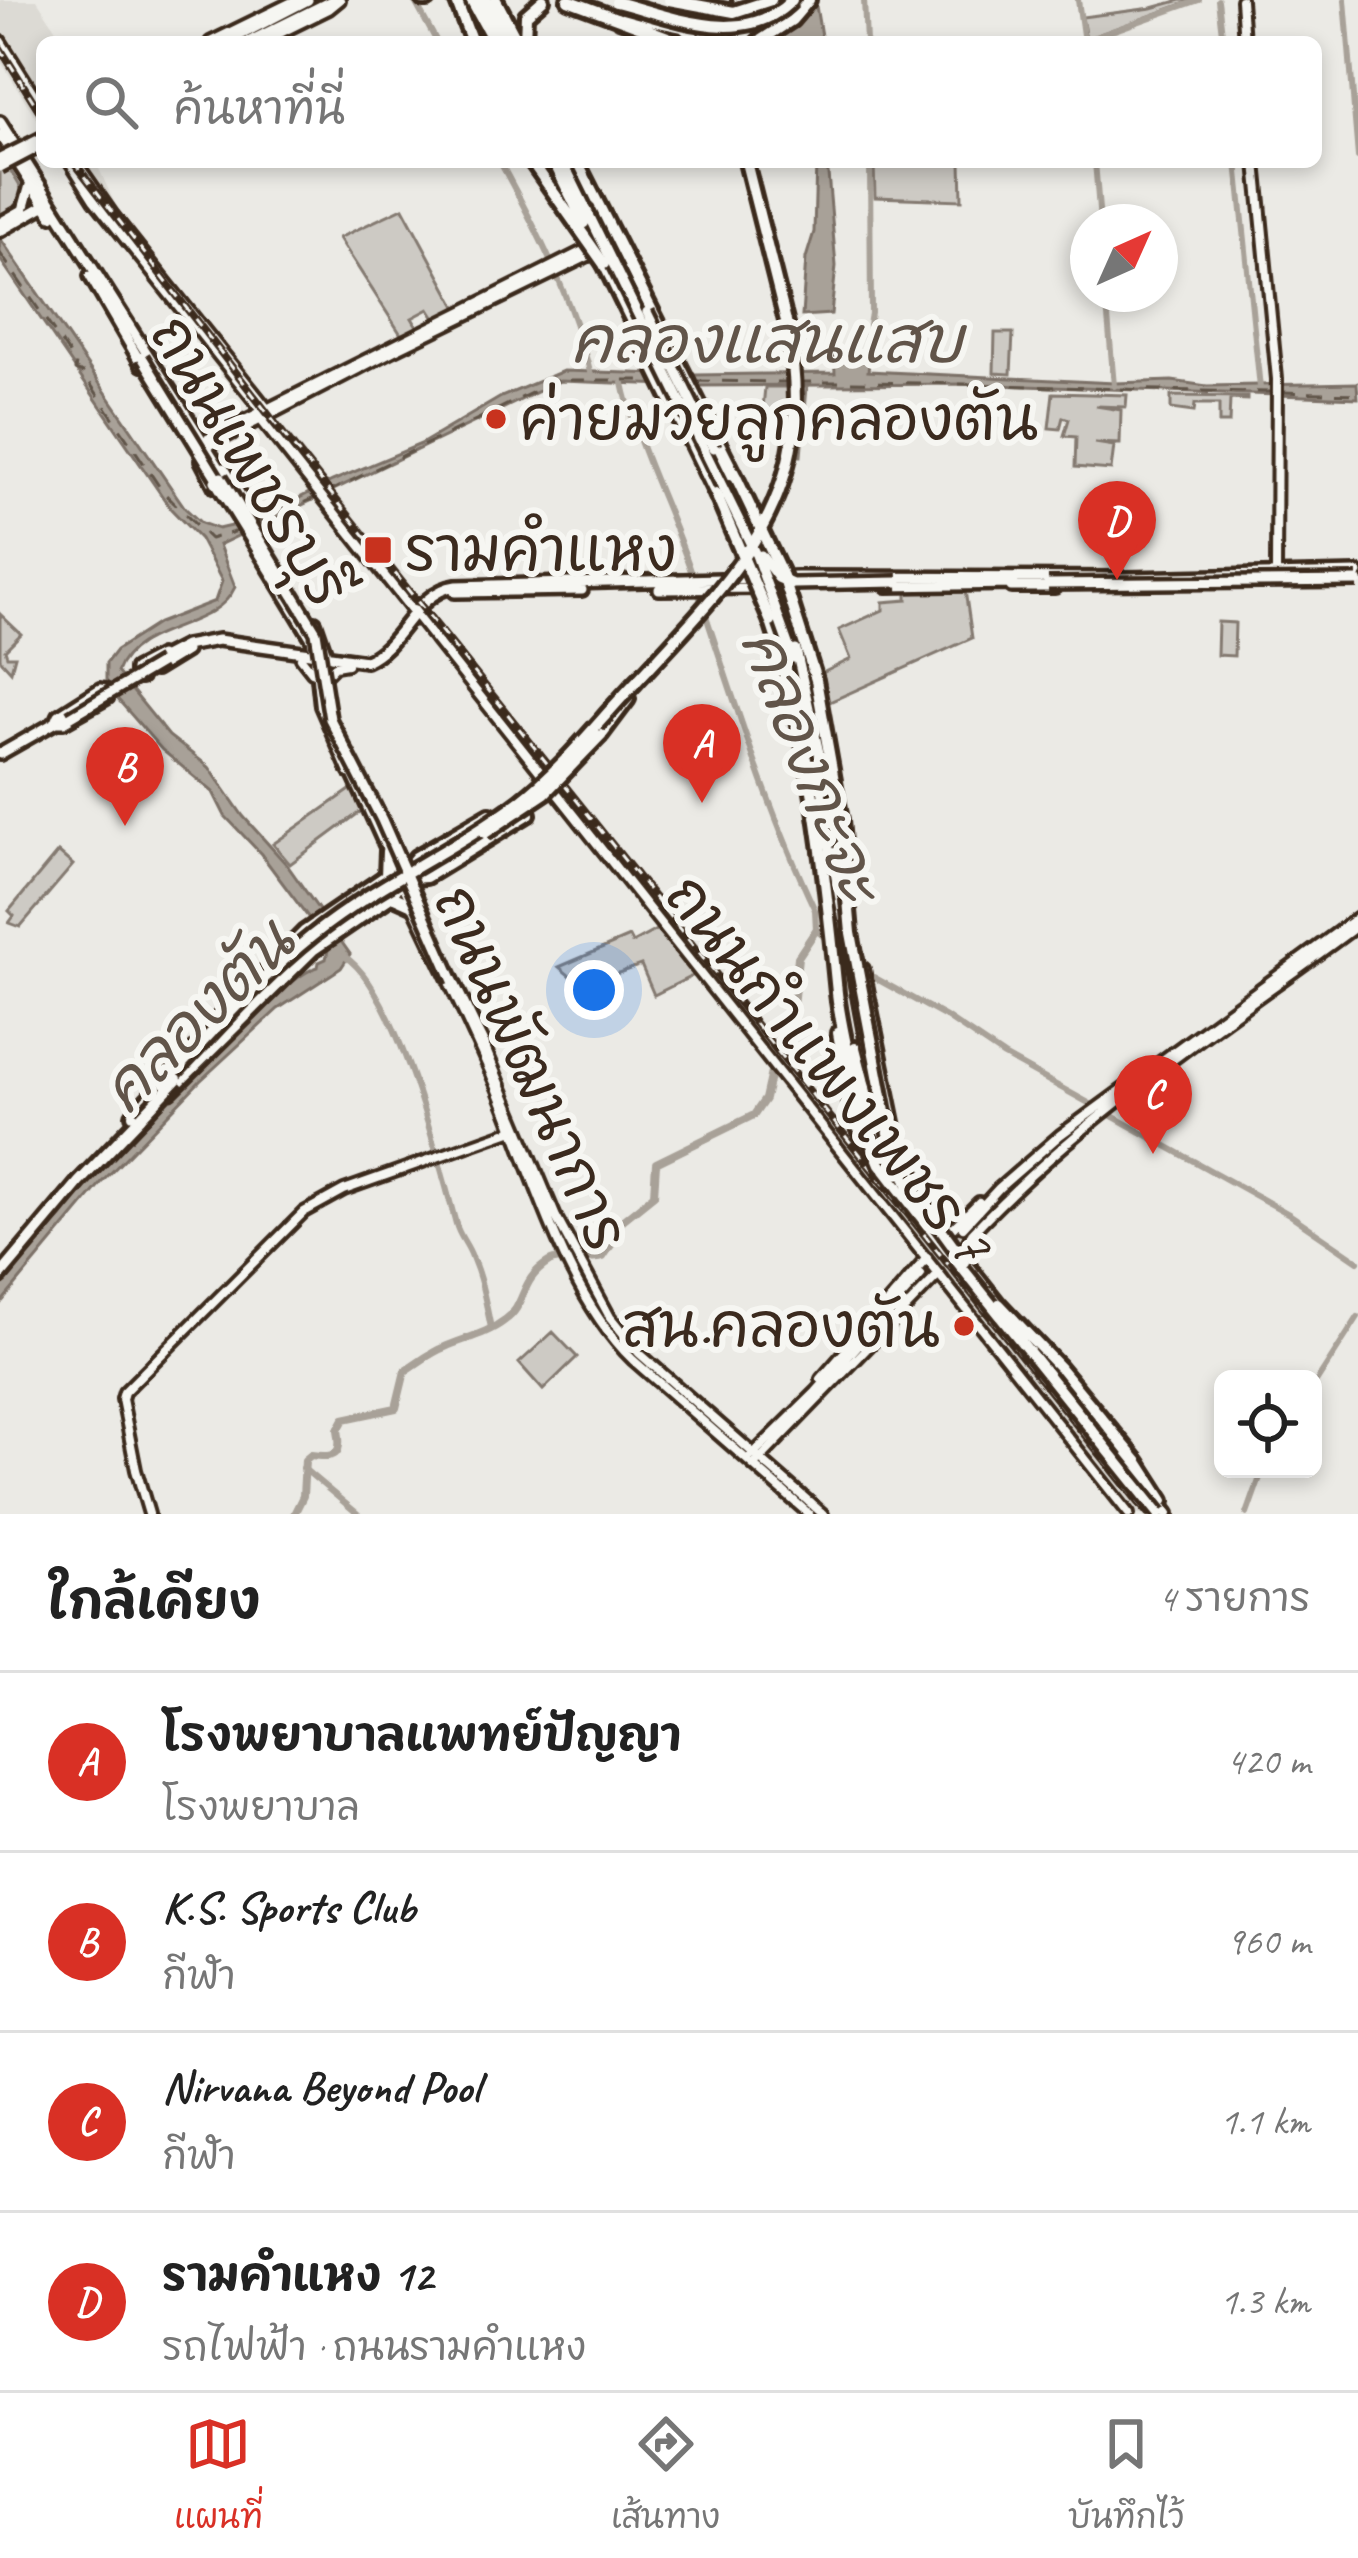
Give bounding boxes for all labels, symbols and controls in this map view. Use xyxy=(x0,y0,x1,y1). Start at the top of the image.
search box xyxy=(36,36,1322,168)
icon: search xyxy=(78,69,144,135)
text: ค้นหาที่นี่ xyxy=(174,81,345,138)
north arrow xyxy=(1070,204,1178,312)
street label: ถนนเพชรบุรี xyxy=(129,301,367,623)
water label: คลองแสนแสบ xyxy=(571,302,967,381)
place label: ค่ายมวยลูกคลองตัน xyxy=(520,381,1038,462)
marker: ค่ายมวยลูกคลองตัน xyxy=(483,406,509,432)
pin: D xyxy=(1078,481,1156,580)
place label: รามคำแหง xyxy=(405,512,677,588)
marker: รามคำแหง xyxy=(362,534,394,566)
water label: คลองกะจะ xyxy=(723,618,901,917)
pin: A xyxy=(663,704,741,803)
pin: B xyxy=(86,727,164,826)
street label: ถนนกำแพงเพชร 7 xyxy=(649,859,1011,1281)
street label: ถนนพัฒนาการ xyxy=(417,874,645,1262)
water label: คลองตัน xyxy=(85,902,312,1129)
your location xyxy=(564,960,624,1020)
pin: C xyxy=(1114,1055,1192,1154)
place label: สน.คลองตัน xyxy=(622,1288,940,1364)
marker: สน.คลองตัน xyxy=(951,1313,977,1339)
map controls xyxy=(1214,1370,1322,1478)
button: locate xyxy=(1214,1370,1322,1478)
text: ใกล้เคียง xyxy=(48,1569,260,1633)
text: 4 รายการ xyxy=(1158,1574,1310,1623)
text: โรงพยาบาลแพทย์ปัญญา xyxy=(162,1707,681,1764)
text: A xyxy=(77,1737,97,1786)
text: 420 m xyxy=(1226,1737,1310,1786)
text: โรงพยาบาล xyxy=(162,1783,360,1832)
text: K.S. Sports Club xyxy=(162,1879,415,1936)
text: B xyxy=(77,1917,97,1966)
text: 960 m xyxy=(1226,1917,1310,1966)
text: กีฬา xyxy=(162,1952,236,2001)
text: Nirvana Beyond Pool xyxy=(162,2059,480,2116)
text: C xyxy=(78,2097,96,2146)
text: 1.1 km xyxy=(1220,2097,1310,2146)
text: กีฬา xyxy=(162,2132,236,2181)
text: รามคำแหง 12 xyxy=(162,2247,433,2304)
text: D xyxy=(76,2277,98,2326)
text: 1.3 km xyxy=(1220,2277,1310,2326)
text: รถไฟฟ้า · ถนนรามคำแหง xyxy=(162,2323,586,2372)
tab: แผนที่ xyxy=(174,2411,263,2541)
tab: เส้นทาง xyxy=(611,2411,720,2541)
tab: บันทึกไว้ xyxy=(1068,2411,1184,2541)

